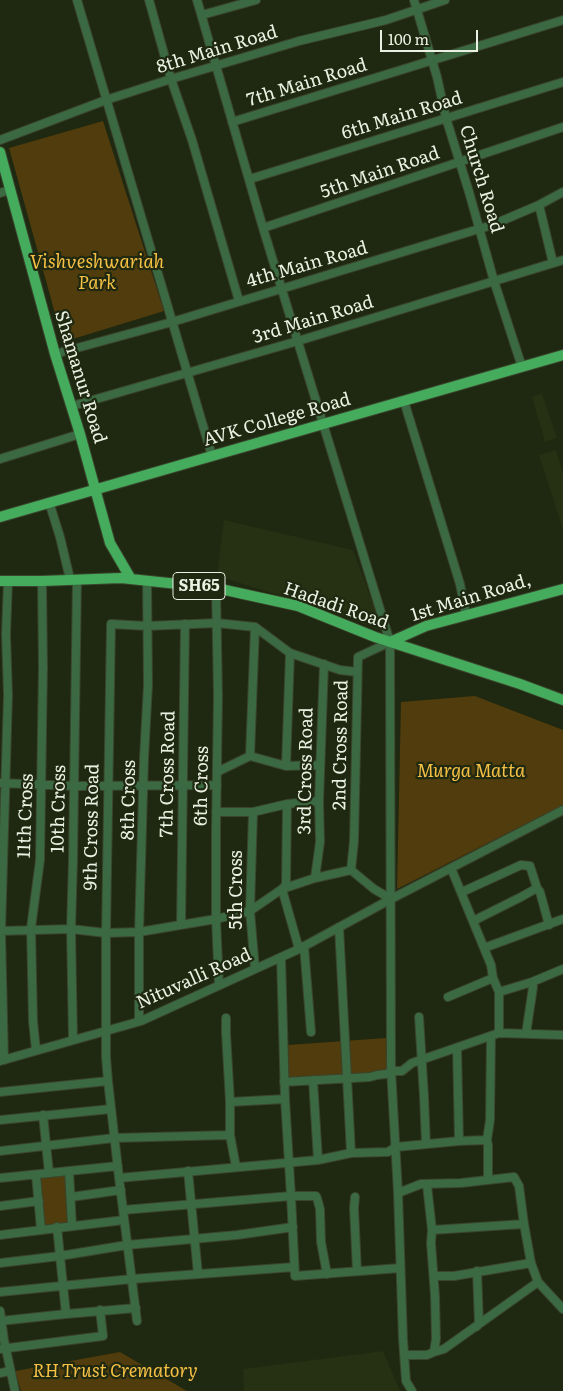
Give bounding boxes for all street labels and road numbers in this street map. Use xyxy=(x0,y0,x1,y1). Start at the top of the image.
street label: 8th Main Road xyxy=(154,21,280,79)
street label: 7th Main Road xyxy=(244,54,370,112)
street label: 6th Main Road xyxy=(339,87,465,145)
street label: Church Road xyxy=(454,122,508,236)
street label: 5th Main Road xyxy=(318,143,442,203)
street label: 4th Main Road xyxy=(244,237,370,293)
street label: 3rd Main Road xyxy=(250,291,376,349)
street label: Shamanur Road xyxy=(50,308,110,446)
street label: AVK College Road xyxy=(201,389,353,451)
street label: 1st Main Road, xyxy=(408,569,534,627)
road number: SH65 xyxy=(173,572,225,600)
street label: Hadadi Road xyxy=(281,578,391,634)
street label: 2nd Cross Road xyxy=(329,680,353,810)
street label: 3rd Cross Road xyxy=(294,707,318,835)
street label: 7th Cross Road xyxy=(156,710,180,838)
street label: 6th Cross xyxy=(191,746,213,826)
street label: 8th Cross xyxy=(118,760,140,840)
street label: 9th Cross Road xyxy=(80,763,104,891)
street label: 10th Cross xyxy=(47,765,71,853)
street label: 11th Cross xyxy=(14,773,38,859)
street label: 5th Cross xyxy=(226,850,248,930)
street label: Nituvalli Road xyxy=(133,944,255,1014)

